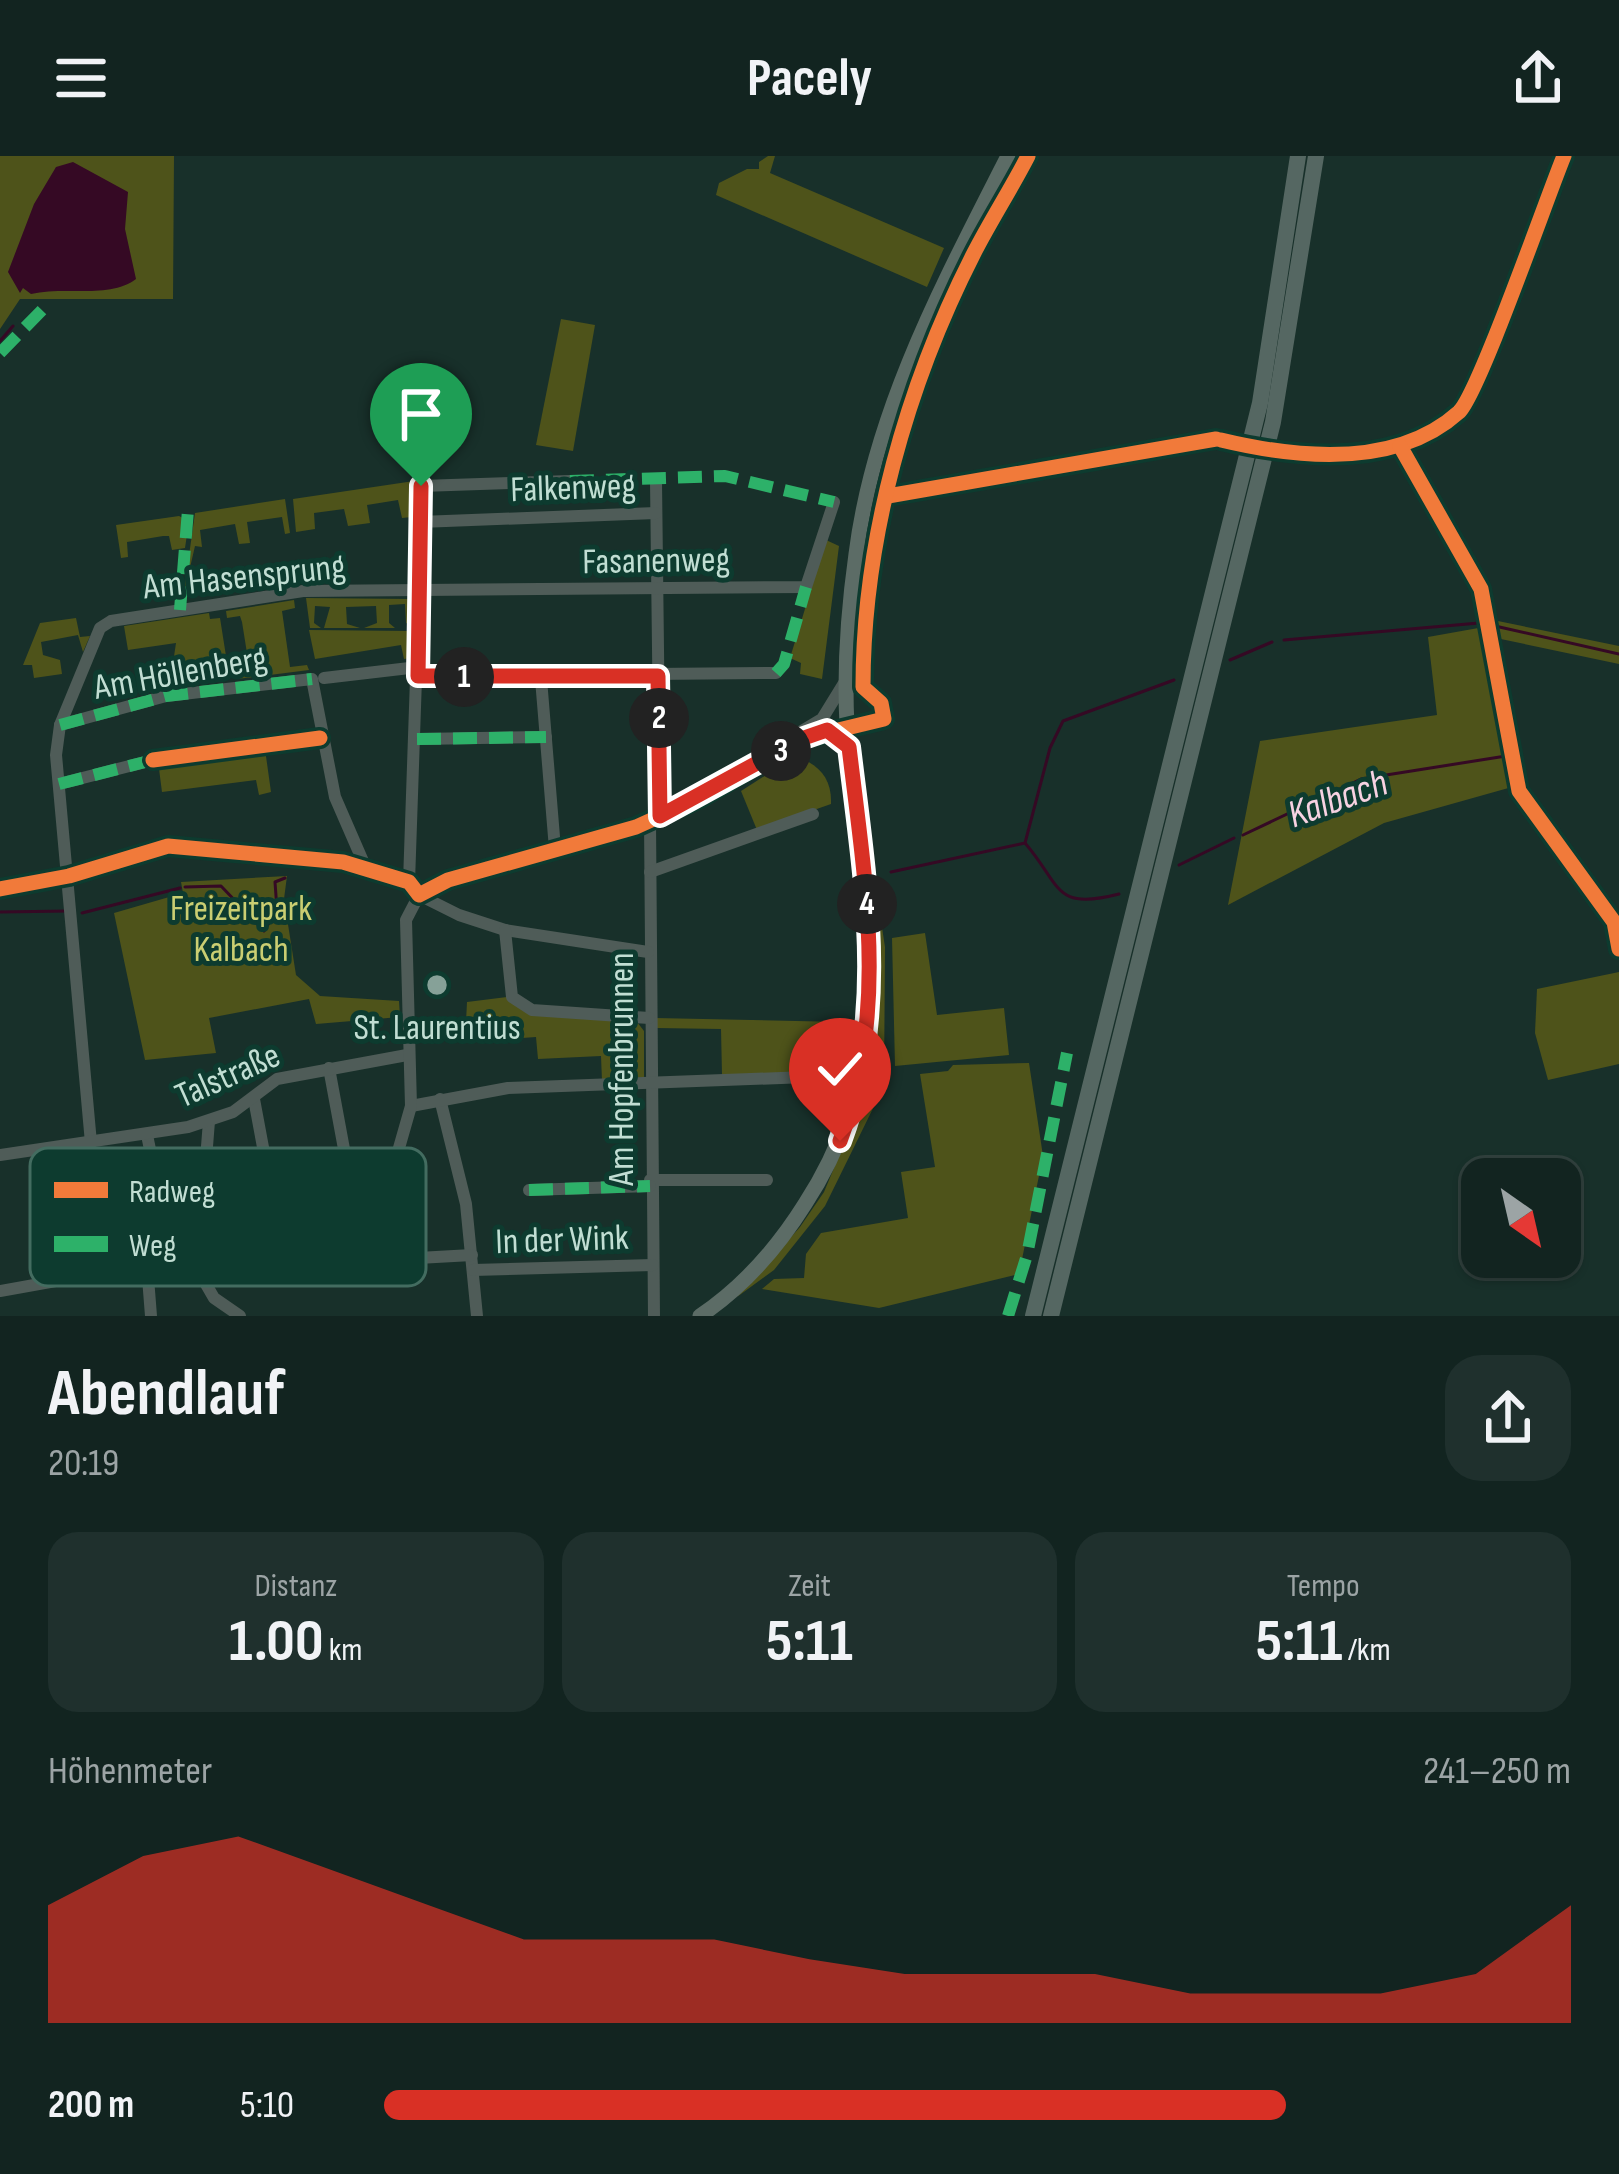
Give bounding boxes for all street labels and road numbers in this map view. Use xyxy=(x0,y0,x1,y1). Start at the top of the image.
street label: Falkenweg xyxy=(510,465,637,512)
street label: Fasanenweg xyxy=(582,539,730,584)
street label: Am Hasensprung xyxy=(140,546,347,610)
street label: Am Höllenberg xyxy=(90,637,270,710)
street label: Am Hopfenbrunnen xyxy=(601,952,644,1187)
street label: Talstraße xyxy=(169,1034,287,1118)
street label: In der Wink xyxy=(495,1217,630,1264)

